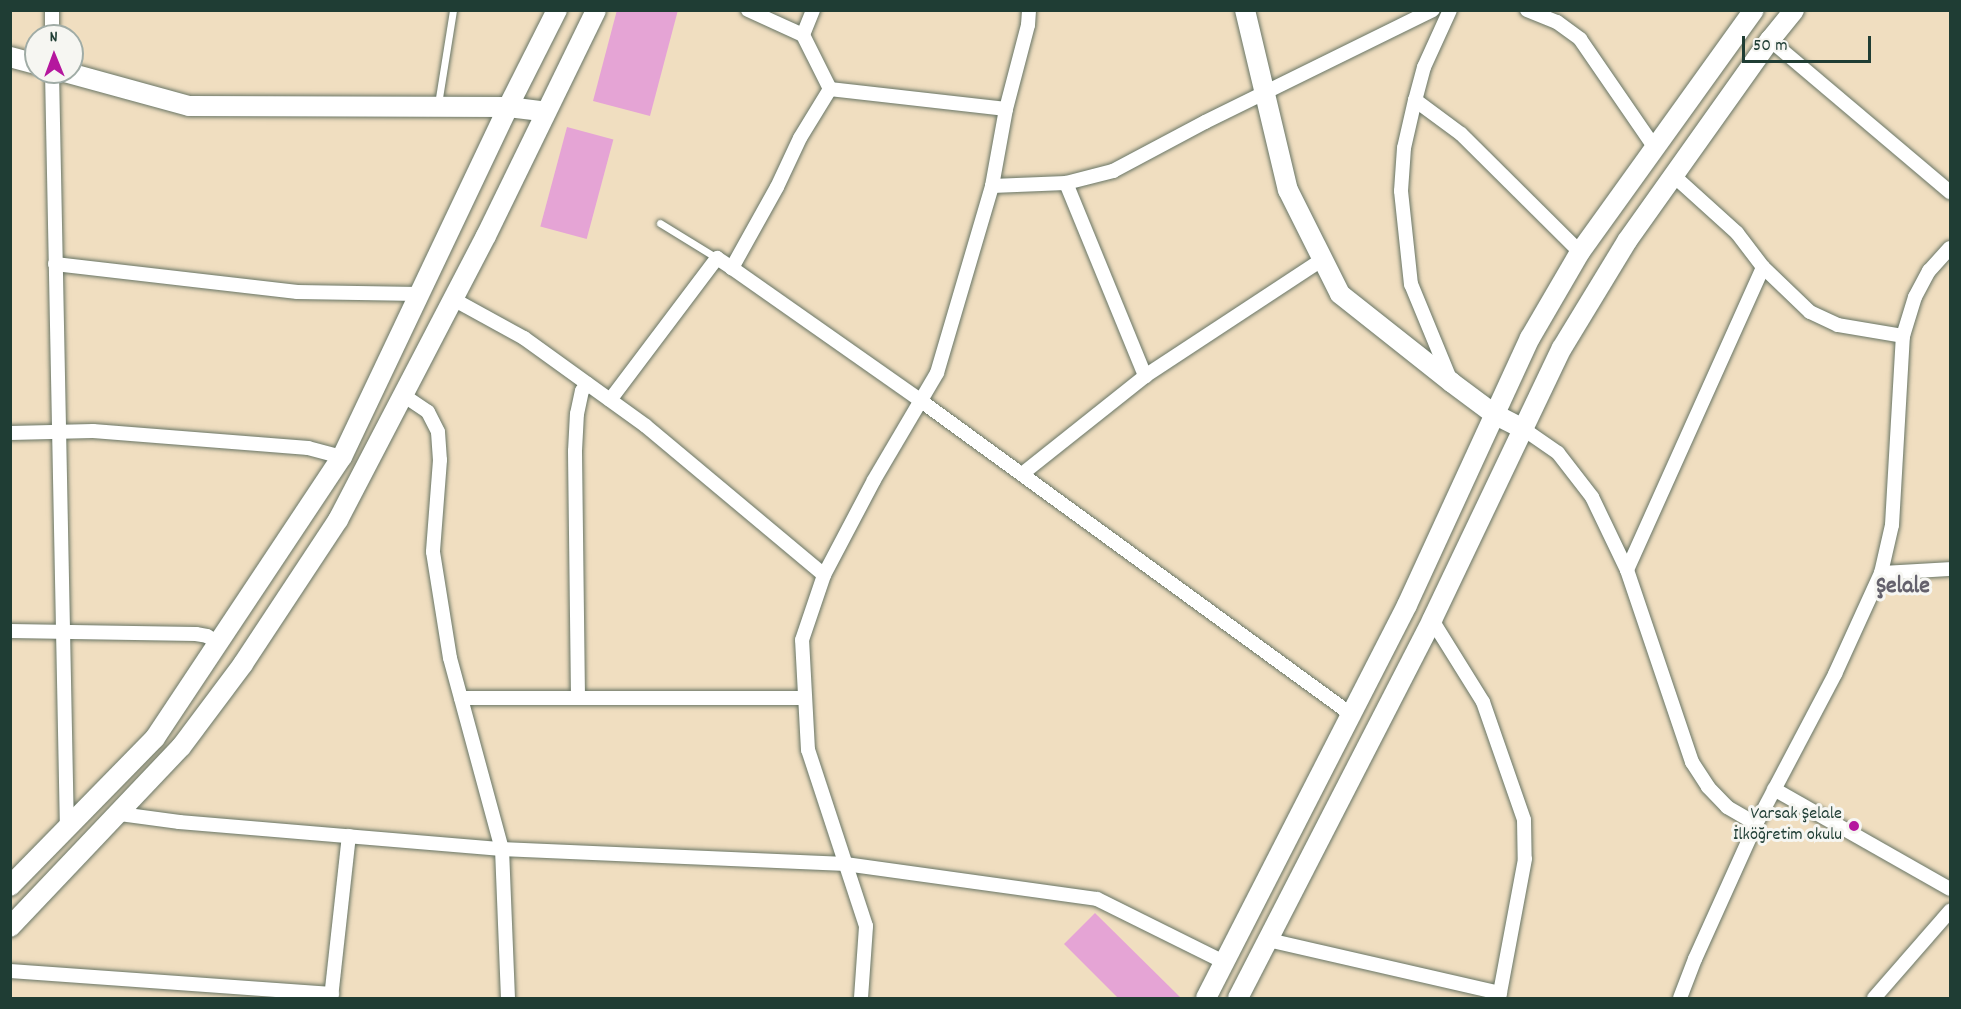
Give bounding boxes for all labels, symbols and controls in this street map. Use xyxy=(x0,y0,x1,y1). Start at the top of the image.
north arrow xyxy=(24,24,84,84)
scale bar xyxy=(1745,24,1874,62)
text: N xyxy=(50,26,58,49)
text: 50 m xyxy=(1753,34,1788,59)
district label: Şelale xyxy=(1876,574,1930,602)
place label: Varsak Şelale İlköğretim okulu xyxy=(1733,805,1842,848)
marker: Varsak Şelale İlköğretim okulu xyxy=(1847,819,1861,833)

